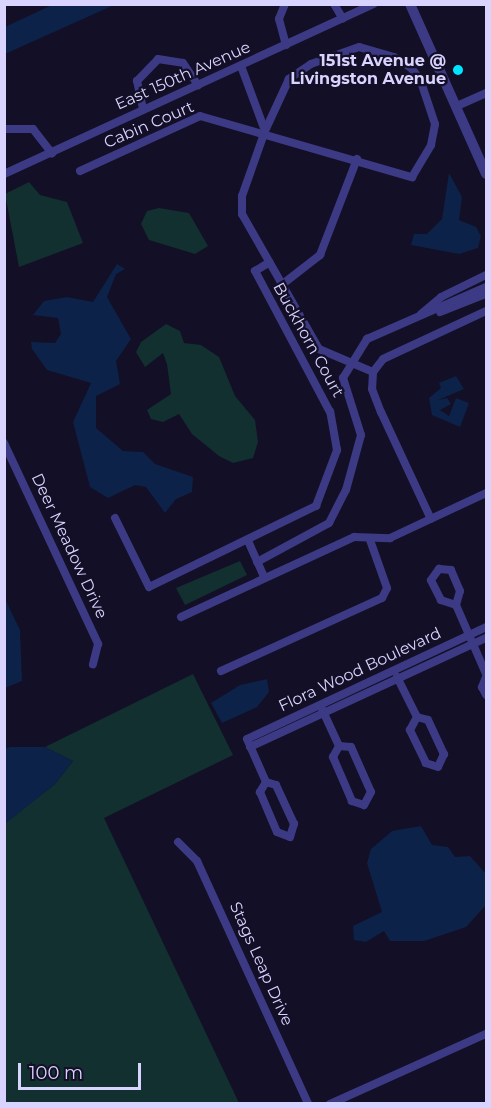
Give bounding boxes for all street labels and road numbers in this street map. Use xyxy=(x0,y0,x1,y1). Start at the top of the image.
street label: East 150th Avenue xyxy=(112,38,254,114)
street label: Cabin Court xyxy=(101,97,197,153)
street label: Buckhorn Court xyxy=(268,279,348,401)
street label: Deer Meadow Drive xyxy=(27,470,111,622)
street label: Flora Wood Boulevard xyxy=(276,624,444,716)
street label: Stags Leap Drive xyxy=(225,899,297,1029)

